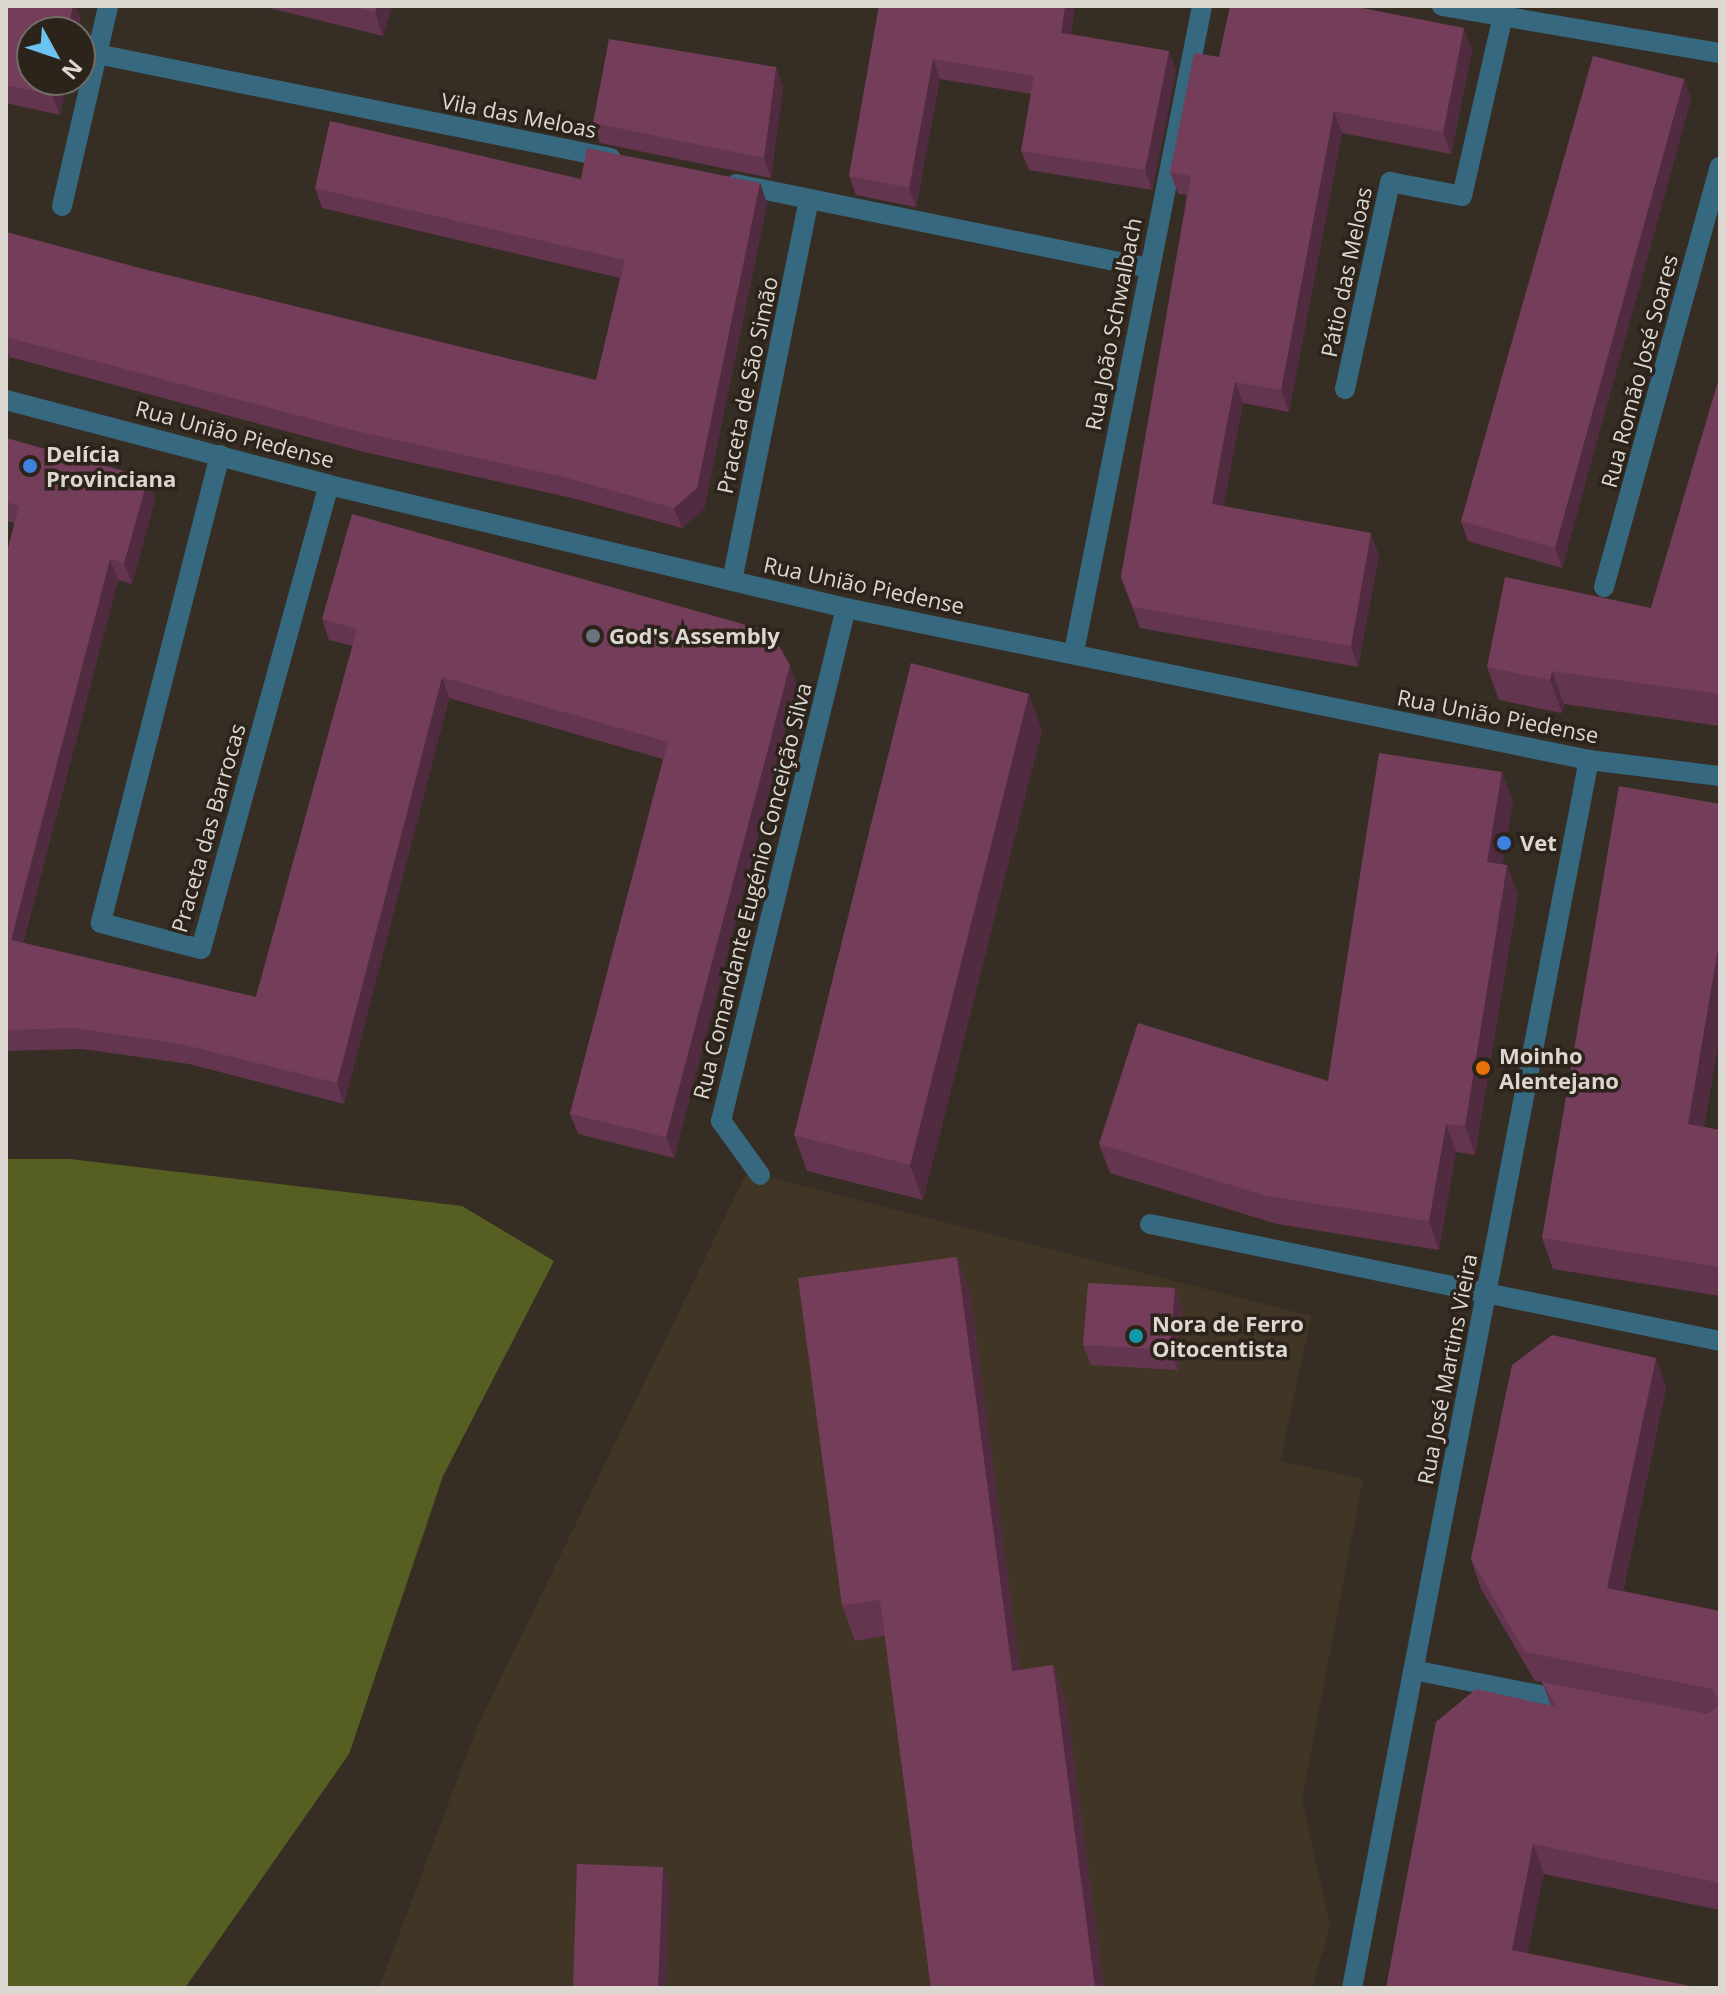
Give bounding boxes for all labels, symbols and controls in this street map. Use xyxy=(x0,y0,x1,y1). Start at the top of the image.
north arrow xyxy=(16,16,96,96)
text: N xyxy=(56,54,90,87)
street label: Vila das Meloas xyxy=(439,87,599,143)
street label: Pátio das Meloas xyxy=(1315,184,1377,360)
street label: Rua João Schwalbach xyxy=(1079,215,1147,433)
street label: Rua Romão José Soares xyxy=(1595,251,1683,491)
street label: Praceta de São Simão xyxy=(711,274,783,496)
street label: Rua União Piedense xyxy=(133,395,337,473)
place label: Delícia Provinciana xyxy=(46,440,176,492)
marker: Delícia Provinciana xyxy=(21,457,39,475)
street label: Rua União Piedense xyxy=(761,551,967,619)
place label: God's Assembly xyxy=(609,623,780,649)
marker: God's Assembly xyxy=(584,627,602,645)
street label: Rua Comandante Eugénio Conceição Silva xyxy=(687,680,817,1102)
street label: Rua União Piedense xyxy=(1395,684,1601,748)
street label: Praceta das Barrocas xyxy=(166,721,250,935)
place label: Vet xyxy=(1520,830,1557,856)
marker: Vet xyxy=(1495,834,1513,852)
place label: Moinho Alentejano xyxy=(1499,1042,1619,1094)
marker: Moinho Alentejano xyxy=(1474,1059,1492,1077)
street label: Rua José Martins Vieira xyxy=(1412,1251,1482,1487)
place label: Nora de Ferro Oitocentista xyxy=(1152,1310,1304,1362)
marker: Nora de Ferro Oitocentista xyxy=(1127,1327,1145,1345)

